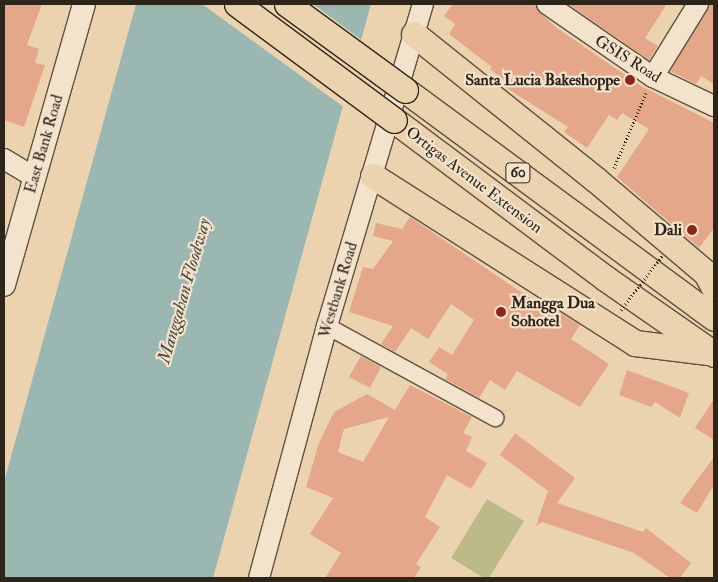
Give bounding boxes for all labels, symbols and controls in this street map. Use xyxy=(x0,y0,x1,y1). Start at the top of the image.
street label: GSIS Road xyxy=(591,31,665,87)
place label: Santa Lucia Bakeshoppe xyxy=(465,70,620,90)
marker: Santa Lucia Bakeshoppe xyxy=(624,74,636,86)
street label: East Bank Road xyxy=(21,92,67,196)
street label: Ortigas Avenue Extension xyxy=(402,122,546,238)
road number: 60 xyxy=(504,160,532,186)
water label: Manggahan Floodway xyxy=(154,216,216,366)
place label: Dali xyxy=(654,220,682,240)
marker: Dali xyxy=(686,224,698,236)
street label: Westbank Road xyxy=(314,240,362,340)
place label: Mangga Dua Sohotel xyxy=(511,293,595,331)
marker: Mangga Dua Sohotel xyxy=(495,306,507,318)

